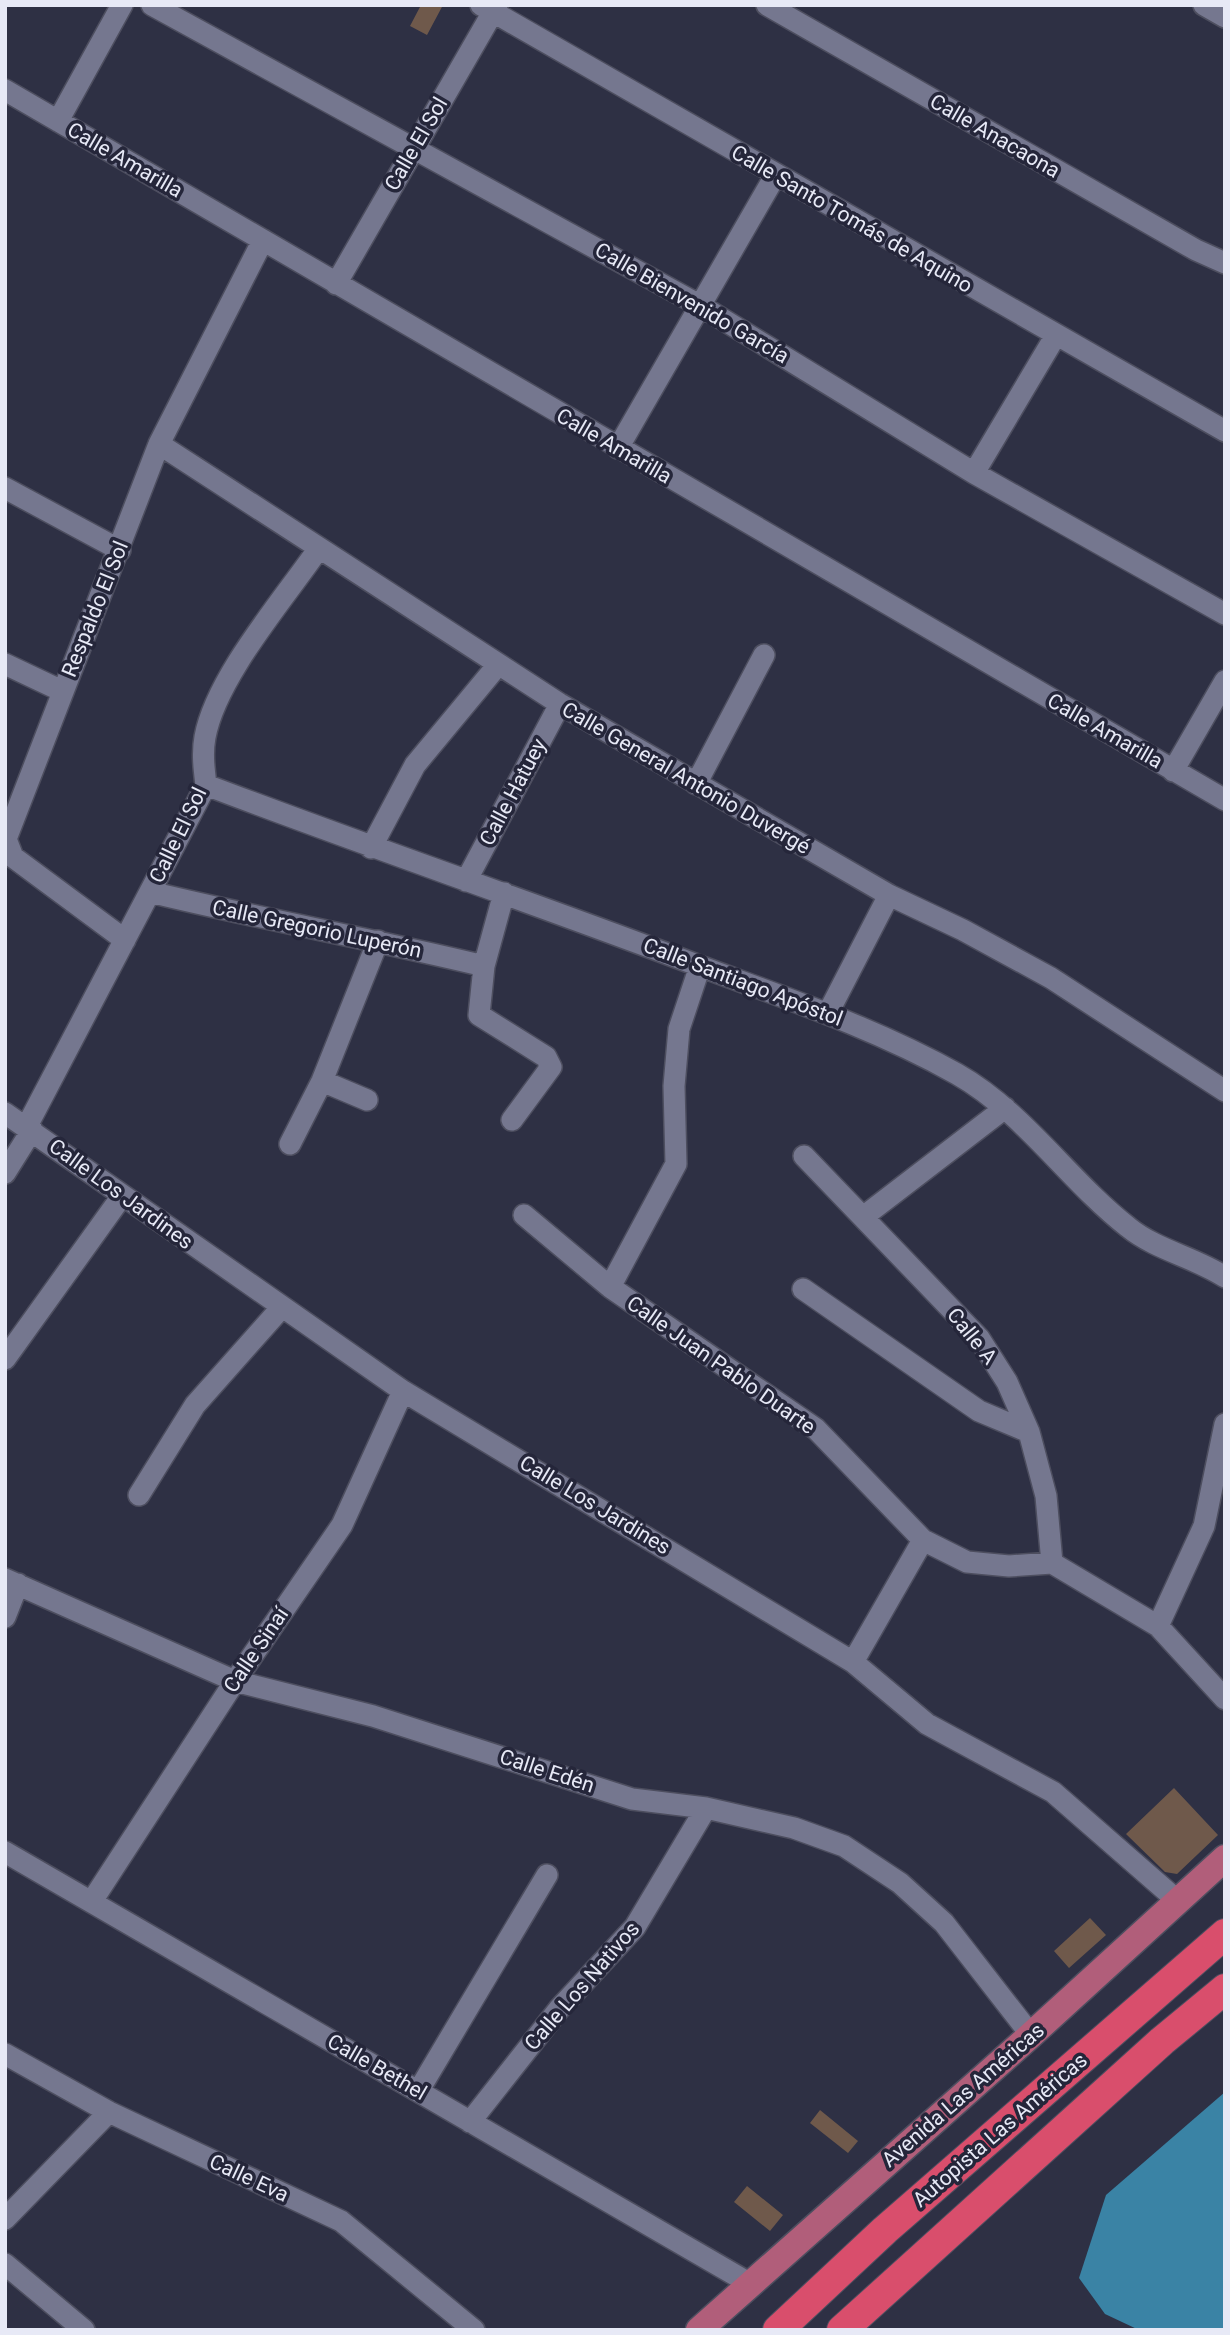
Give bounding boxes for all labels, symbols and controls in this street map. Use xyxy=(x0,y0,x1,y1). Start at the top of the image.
street label: Calle Anacaona xyxy=(926,89,1064,183)
street label: Calle El Sol xyxy=(380,93,452,195)
street label: Calle Amarilla xyxy=(63,117,187,203)
street label: Calle Santo Tomás de Aquino xyxy=(727,140,977,298)
street label: Calle Bienvenido García xyxy=(591,238,793,368)
street label: Calle Amarilla xyxy=(552,403,676,489)
street label: Respaldo El Sol xyxy=(57,538,133,680)
street label: Calle Amarilla xyxy=(1043,688,1167,774)
street label: Calle General Antonio Duvergé xyxy=(558,697,814,859)
street label: Calle Hatuey xyxy=(475,734,551,849)
street label: Calle El Sol xyxy=(145,783,211,887)
street label: Calle Gregorio Luperón xyxy=(210,895,424,963)
street label: Calle Santiago Apóstol xyxy=(640,933,846,1031)
street label: Calle Los Jardines xyxy=(45,1134,197,1254)
street label: Calle Juan Pablo Duarte xyxy=(622,1291,820,1439)
street label: Calle A xyxy=(942,1303,1002,1369)
street label: Calle Los Jardines xyxy=(515,1451,675,1559)
street label: Calle Sinaí xyxy=(219,1602,294,1697)
street label: Calle Edén xyxy=(497,1744,597,1798)
street label: Calle Los Nativos xyxy=(520,1917,644,2055)
street label: Avenida Las Américas xyxy=(877,2018,1049,2172)
street label: Calle Bethel xyxy=(323,2029,431,2105)
street label: Autopista Las Américas xyxy=(908,2048,1092,2212)
street label: Calle Eva xyxy=(206,2149,292,2207)

